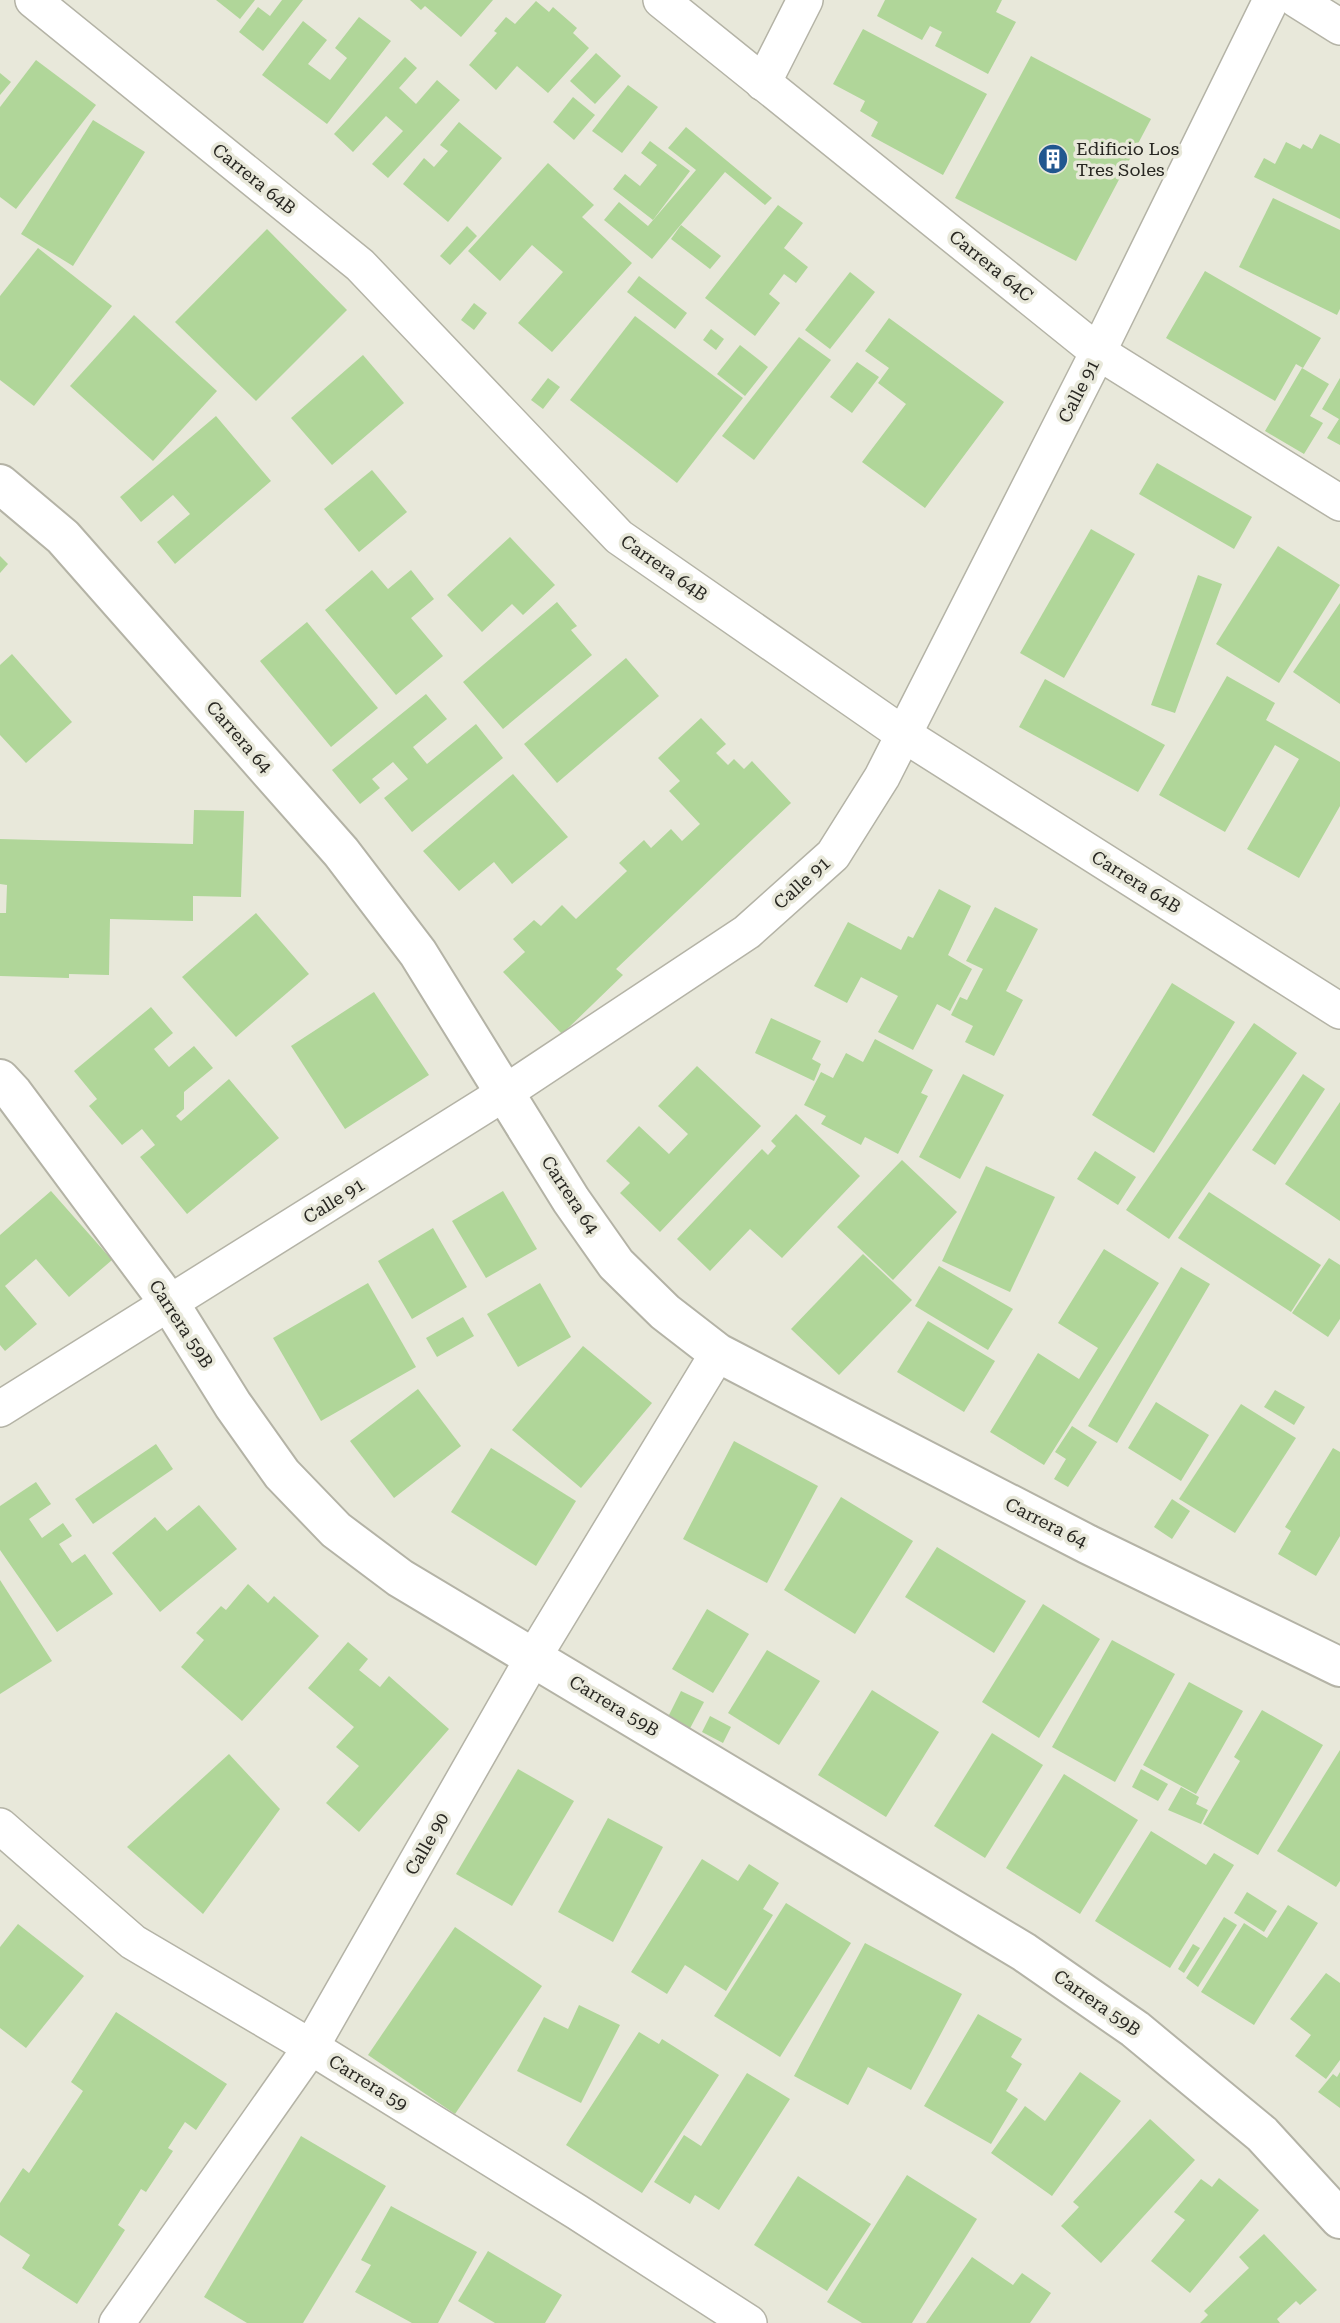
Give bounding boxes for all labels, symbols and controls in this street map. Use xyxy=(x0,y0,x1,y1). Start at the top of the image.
place label: Edificio Los Tres Soles xyxy=(1076,138,1179,180)
street label: Carrera 64B xyxy=(209,139,300,219)
building icon: Edificio Los Tres Soles xyxy=(1036,142,1070,176)
street label: Carrera 64C xyxy=(945,225,1038,306)
street label: Calle 91 xyxy=(1054,356,1103,426)
street label: Carrera 64B xyxy=(617,530,712,605)
street label: Carrera 64 xyxy=(202,696,276,777)
street label: Carrera 64B xyxy=(1088,846,1185,917)
street label: Calle 91 xyxy=(769,852,834,913)
street label: Carrera 64 xyxy=(537,1152,603,1238)
street label: Calle 91 xyxy=(299,1174,368,1228)
street label: Carrera 59B xyxy=(145,1276,218,1372)
street label: Carrera 64 xyxy=(1002,1493,1091,1552)
street label: Carrera 59B xyxy=(566,1671,663,1741)
street label: Calle 90 xyxy=(400,1809,453,1879)
street label: Carrera 59B xyxy=(1050,1965,1145,2040)
street label: Carrera 59 xyxy=(325,2050,412,2115)

